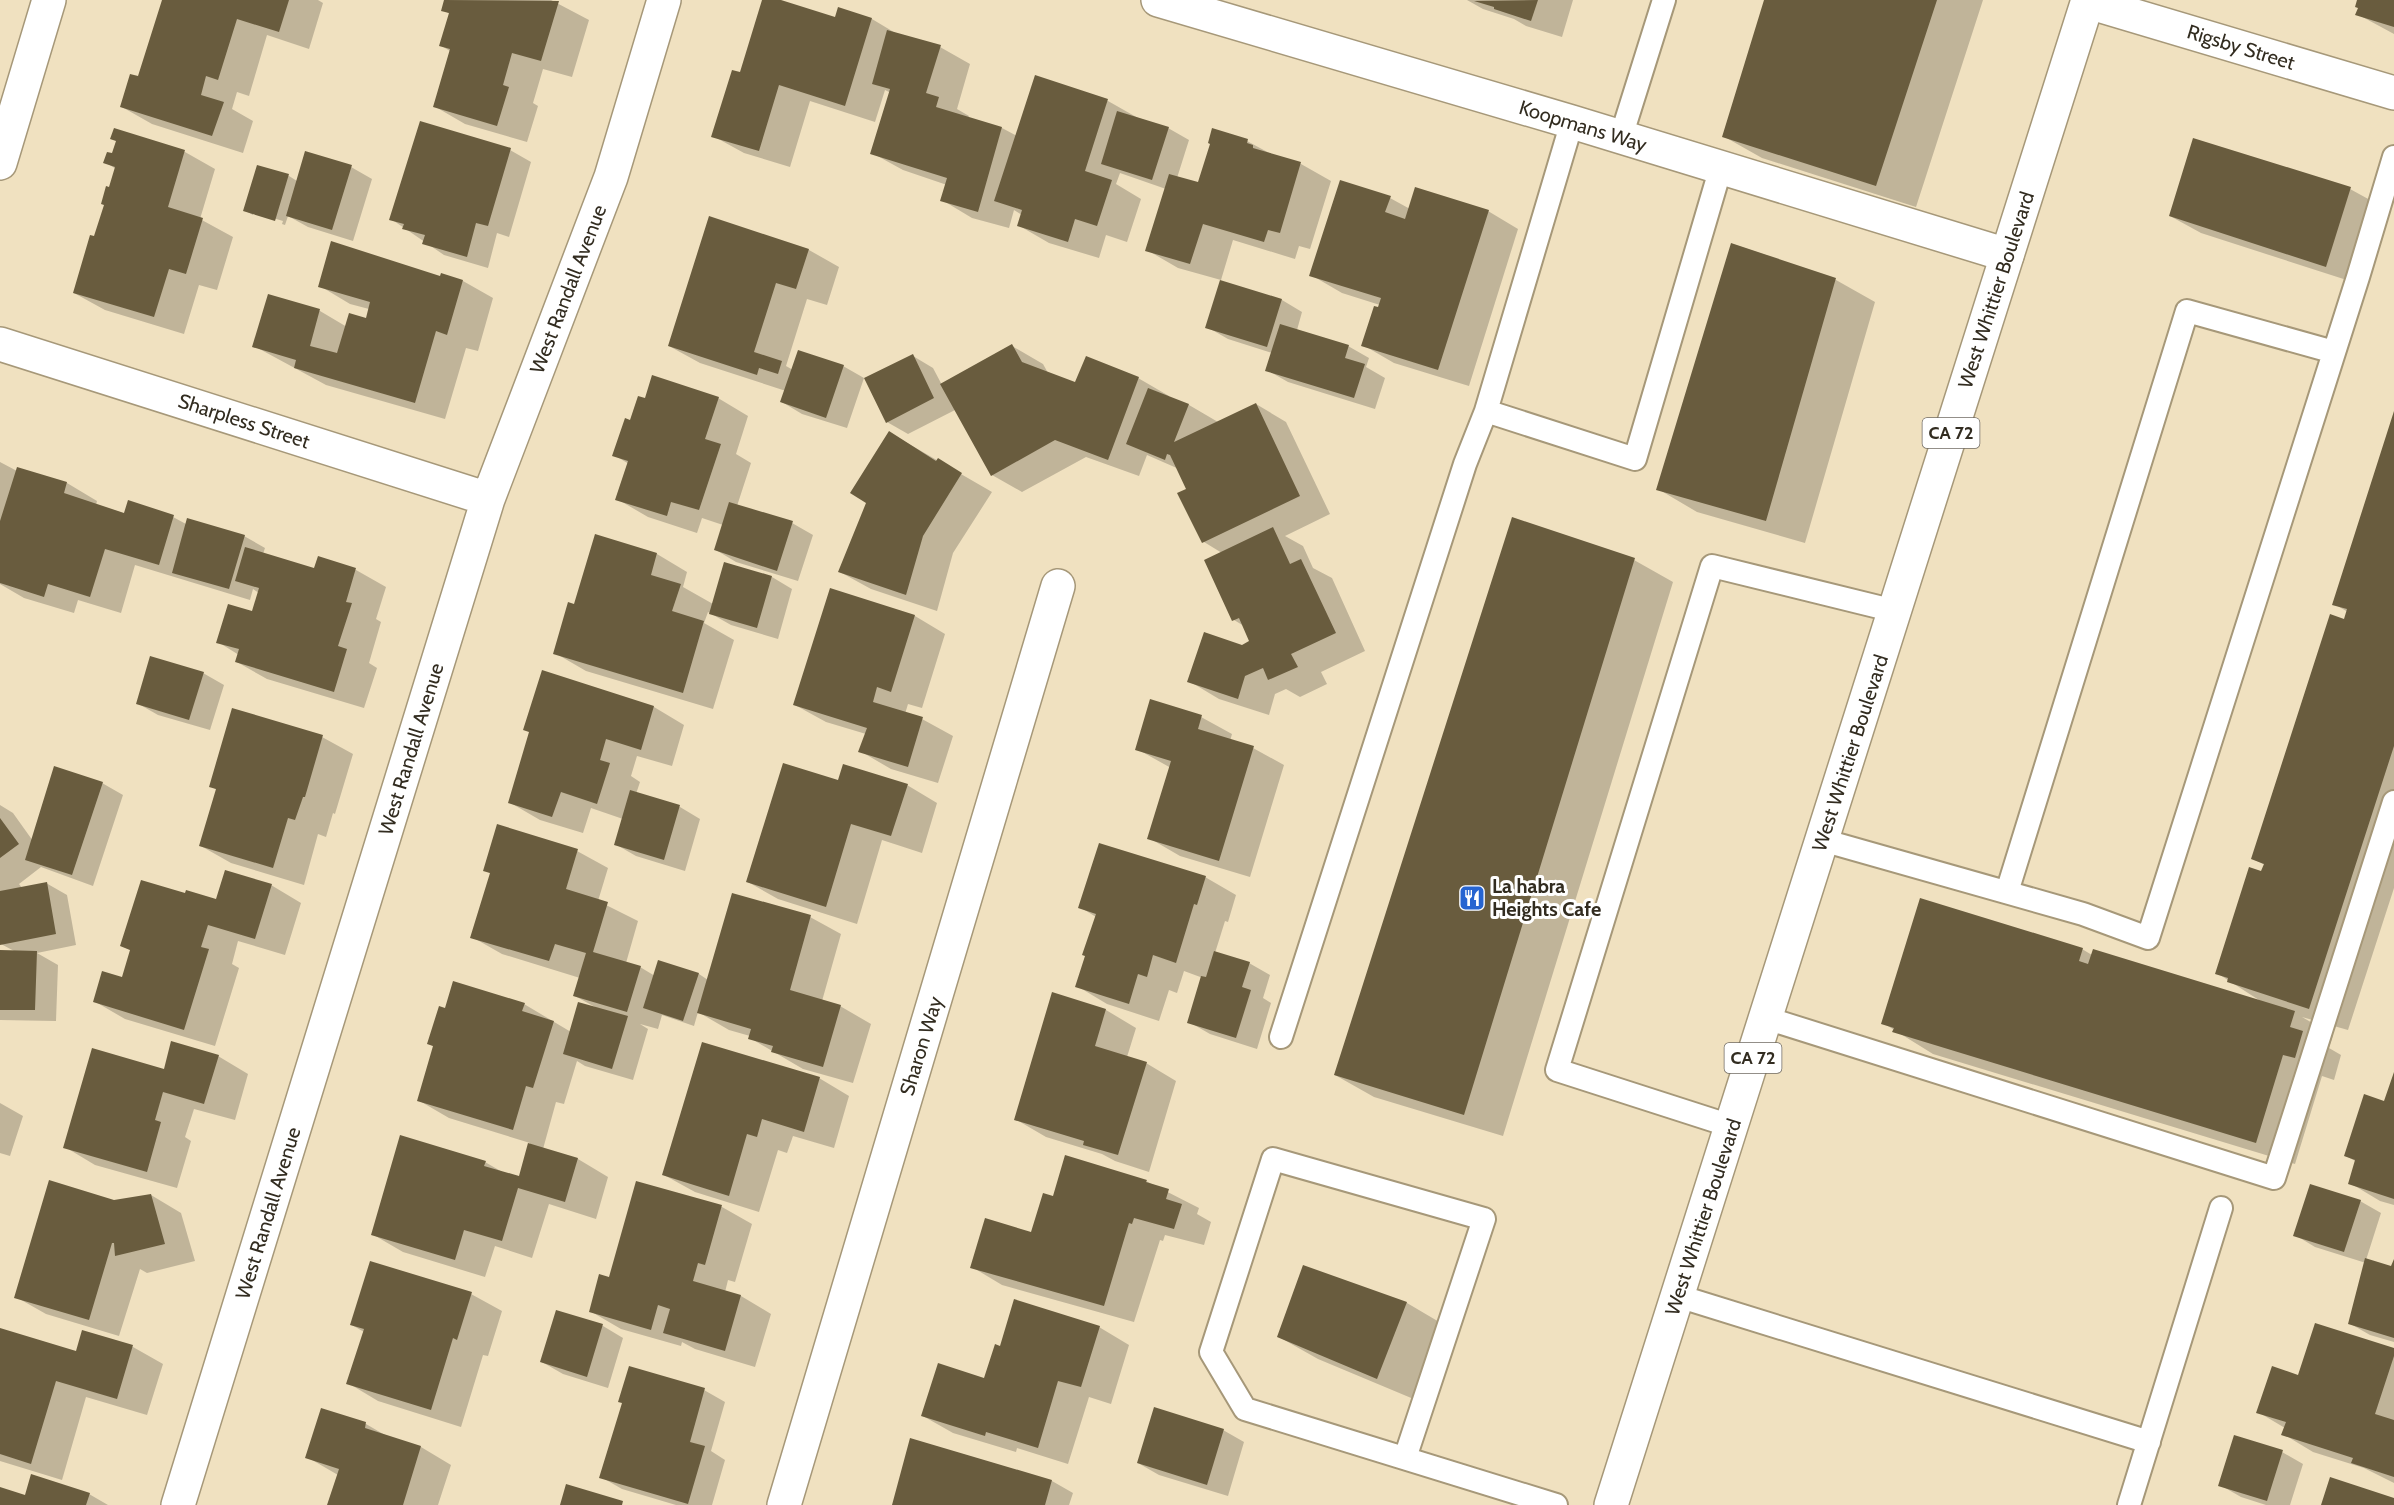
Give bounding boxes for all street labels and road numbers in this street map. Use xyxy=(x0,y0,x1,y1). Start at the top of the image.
street label: Rigsby Street xyxy=(2184,19,2298,75)
street label: Koopmans Way xyxy=(1516,95,1650,157)
street label: West Whittier Boulevard xyxy=(1953,189,2039,391)
street label: West Randall Avenue xyxy=(525,201,611,377)
street label: Sharpless Street xyxy=(175,388,313,454)
road number: CA 72 xyxy=(1922,418,1980,448)
street label: West Whittier Boulevard xyxy=(1807,652,1893,854)
street label: West Randall Avenue xyxy=(373,660,449,838)
street label: Sharon Way xyxy=(895,994,947,1098)
road number: CA 72 xyxy=(1724,1043,1782,1073)
street label: West Whittier Boulevard xyxy=(1660,1116,1746,1318)
street label: West Randall Avenue xyxy=(230,1124,306,1302)

